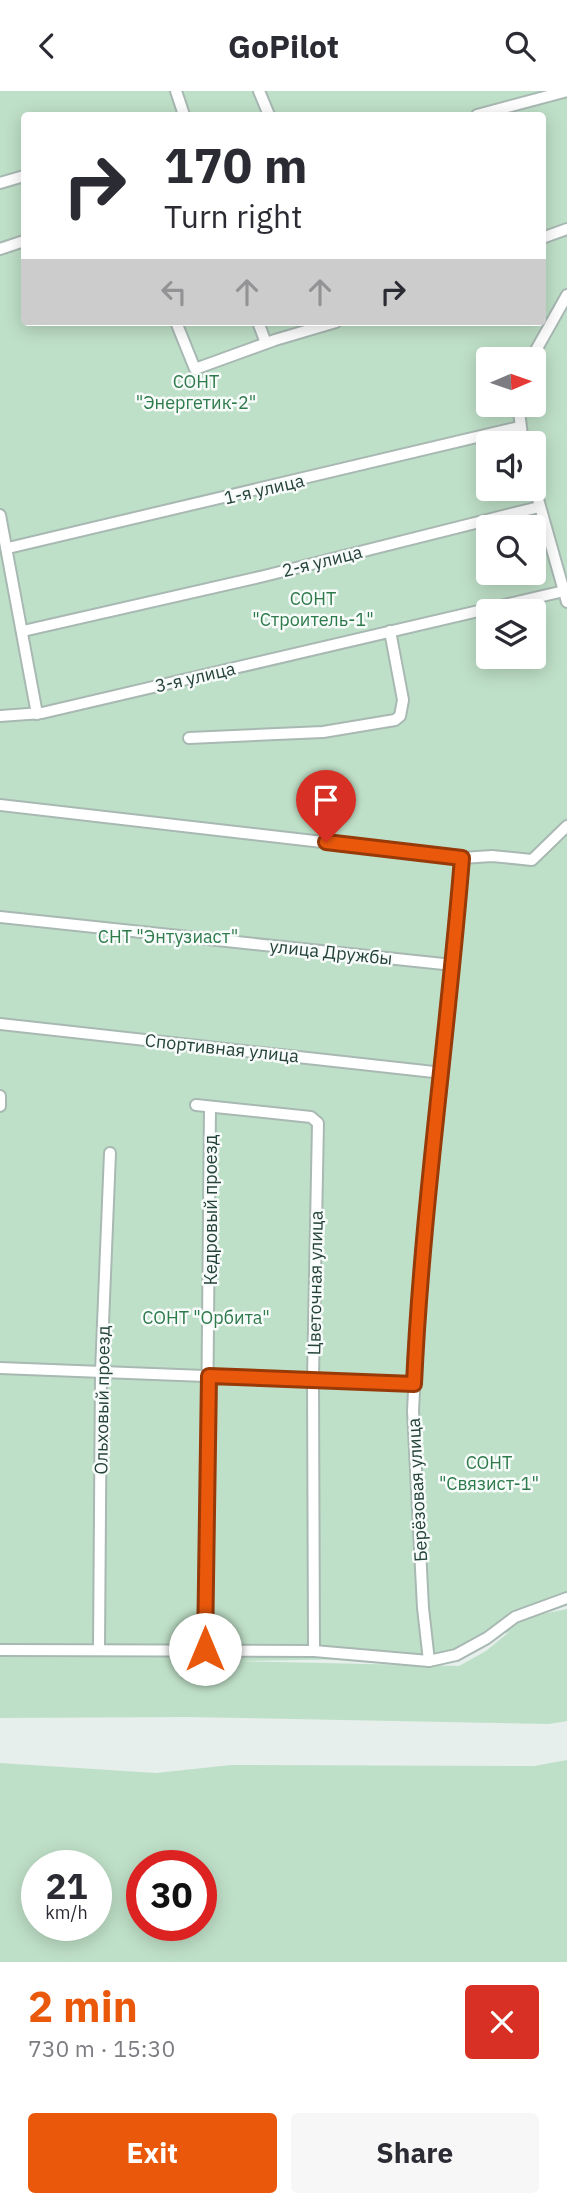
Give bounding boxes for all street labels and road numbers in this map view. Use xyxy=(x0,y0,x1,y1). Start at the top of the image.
street label: 1-я улица xyxy=(222,469,307,509)
street label: 2-я улица xyxy=(280,540,365,582)
street label: 3-я улица xyxy=(153,657,238,697)
street label: улица Дружбы xyxy=(268,934,394,970)
street label: Спортивная улица xyxy=(144,1028,301,1068)
street label: Кедровый проезд xyxy=(199,1134,222,1286)
street label: Цветочная улица xyxy=(302,1210,328,1356)
street label: Ольховый проезд xyxy=(89,1325,115,1475)
street label: Берёзовая улица xyxy=(402,1417,432,1563)

